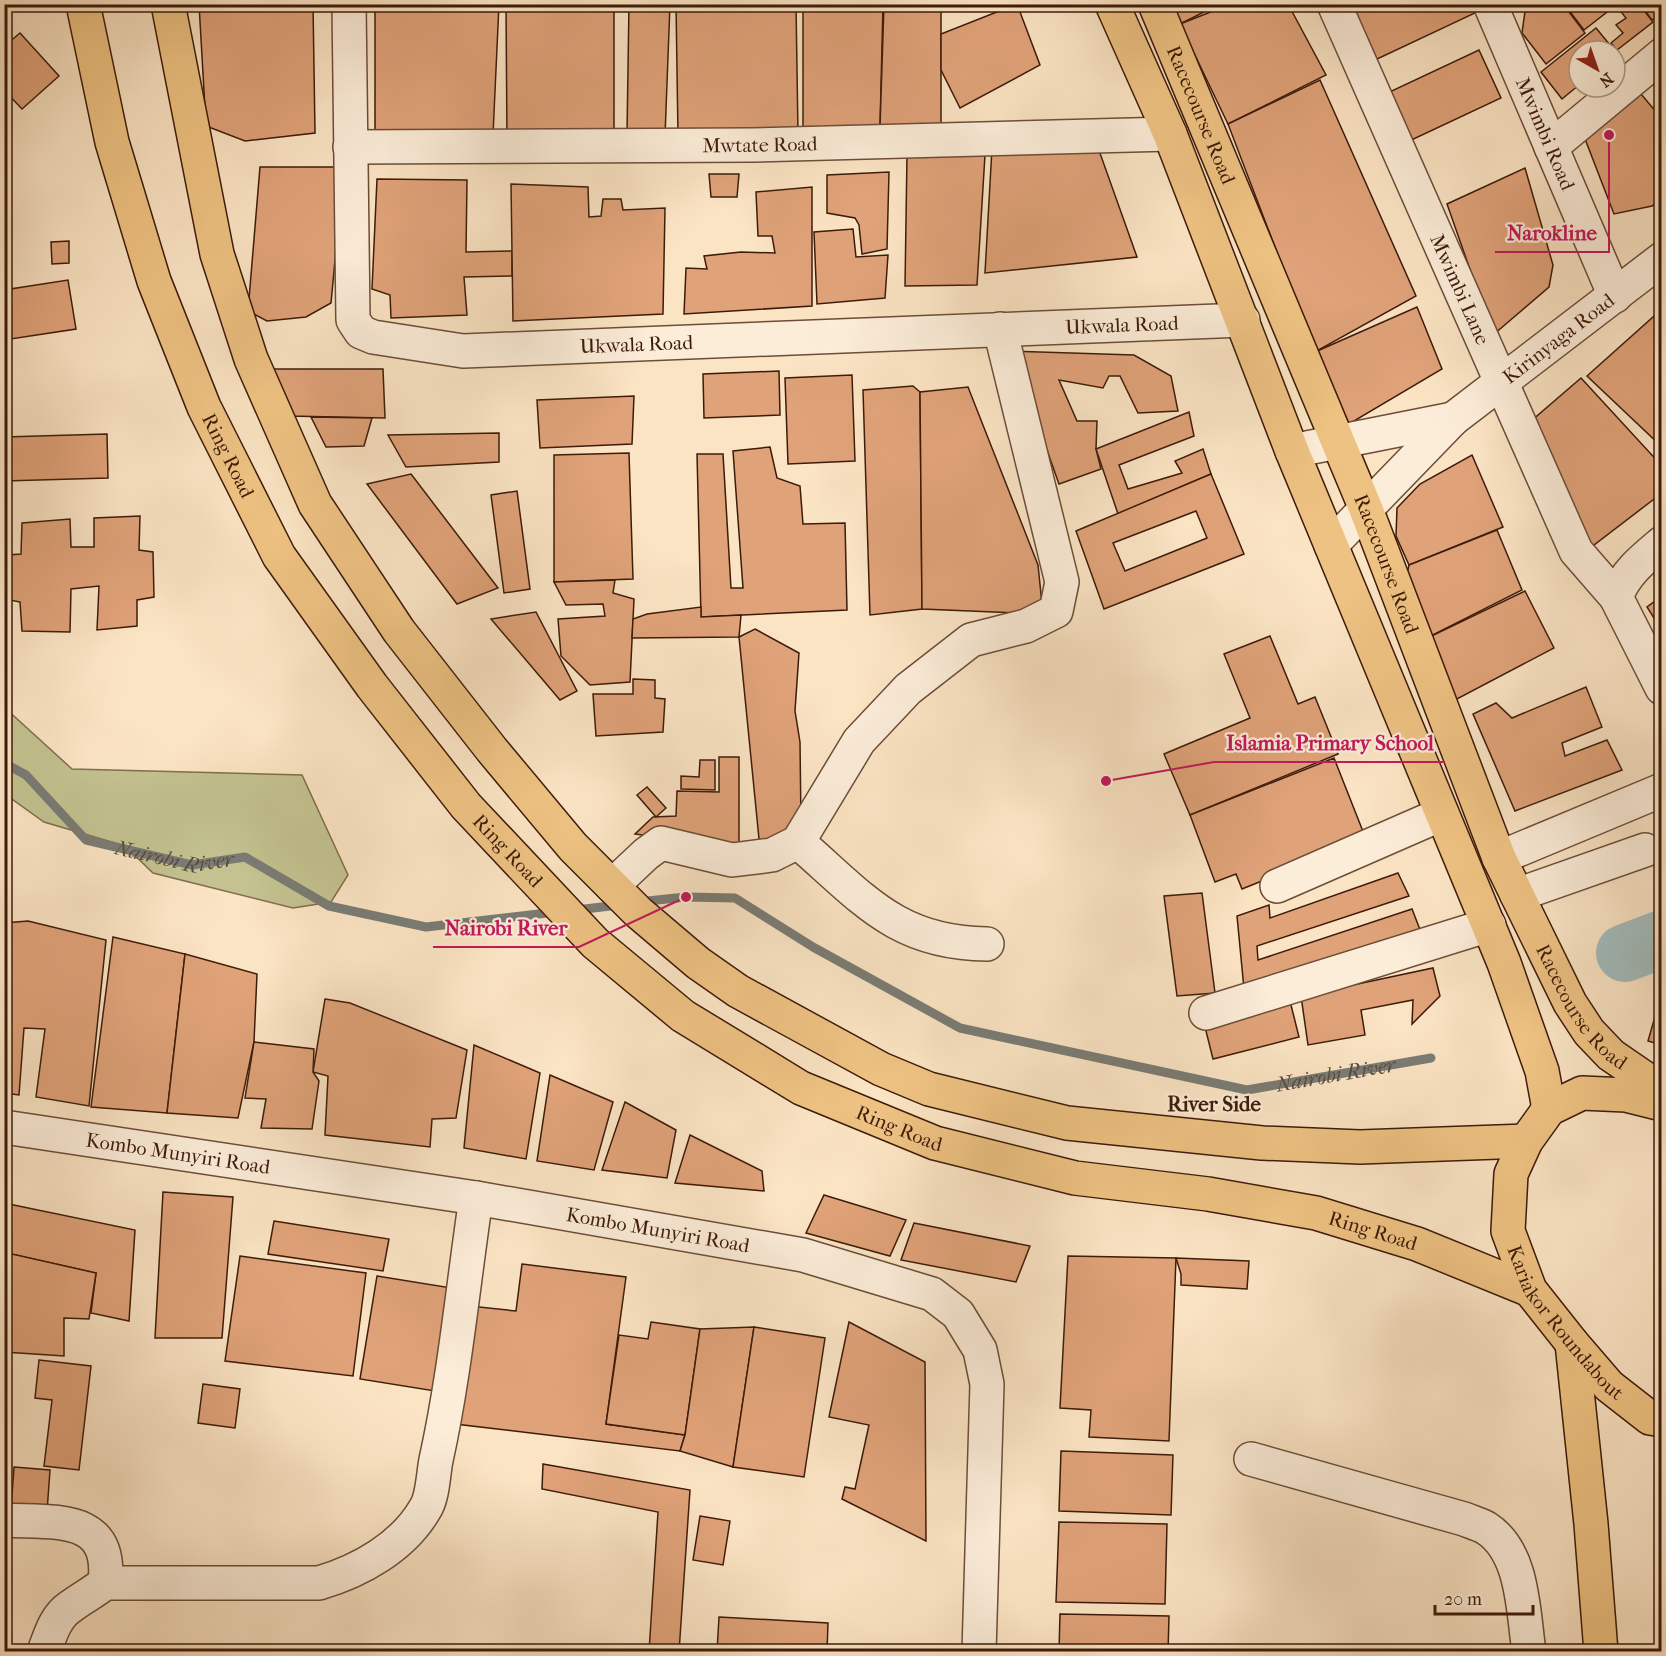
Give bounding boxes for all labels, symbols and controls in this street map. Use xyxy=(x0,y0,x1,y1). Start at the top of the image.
north arrow xyxy=(1567,39,1627,99)
street label: Racecourse Road xyxy=(1162,42,1241,188)
text: N xyxy=(1595,69,1617,92)
street label: Mwimbi Road xyxy=(1511,74,1580,195)
street label: Mwtate Road xyxy=(702,132,819,157)
callout: Narokline xyxy=(1495,213,1609,252)
text: Narokline xyxy=(1507,221,1598,245)
street label: Mwimbi Lane xyxy=(1426,230,1495,348)
street label: Kirinyaga Road xyxy=(1498,288,1620,388)
street label: Ukwala Road xyxy=(1065,311,1180,339)
street label: Ukwala Road xyxy=(579,330,695,358)
street label: Ring Road xyxy=(198,409,260,502)
street label: Racecourse Road xyxy=(1350,491,1424,638)
callout: Islamia Primary School xyxy=(1214,723,1445,762)
text: Islamia Primary School xyxy=(1226,731,1434,755)
street label: Ring Road xyxy=(468,809,548,893)
water label: Nairobi River xyxy=(112,835,237,878)
callout: Nairobi River xyxy=(433,908,579,947)
text: Nairobi River xyxy=(445,916,568,940)
street label: Racecourse Road xyxy=(1532,940,1632,1075)
water label: Nairobi River xyxy=(1273,1052,1399,1097)
district label: River Side xyxy=(1167,1092,1261,1116)
street label: Ring Road xyxy=(853,1100,946,1156)
street label: Kombo Munyiri Road xyxy=(84,1128,273,1179)
street label: Kombo Munyiri Road xyxy=(564,1202,753,1257)
street label: Ring Road xyxy=(1326,1206,1421,1255)
street label: Kariakor Roundabout xyxy=(1503,1242,1628,1405)
scale bar xyxy=(1435,1578,1532,1616)
text: 20 m xyxy=(1444,1589,1482,1610)

